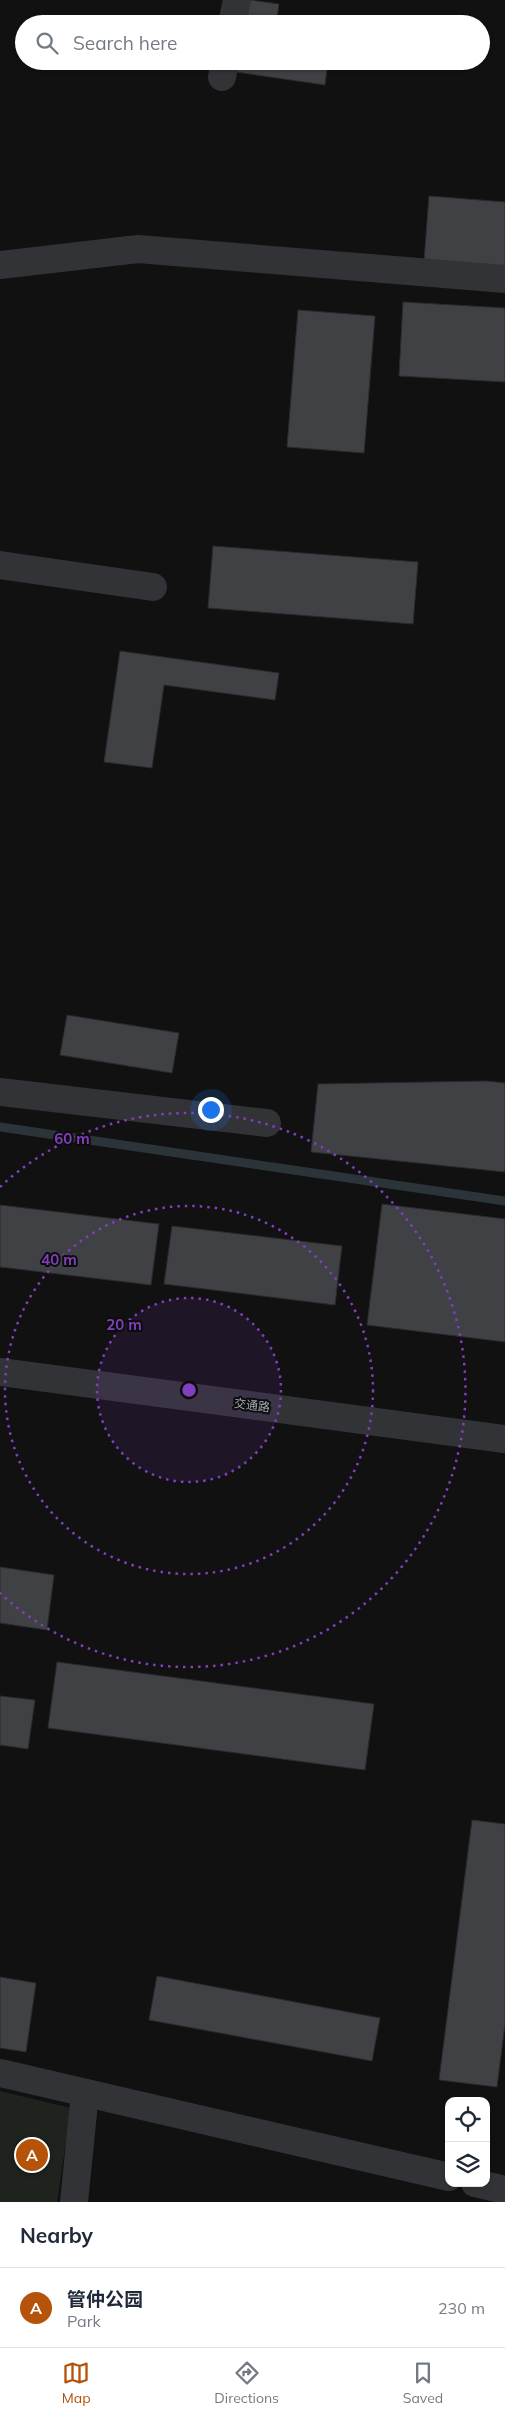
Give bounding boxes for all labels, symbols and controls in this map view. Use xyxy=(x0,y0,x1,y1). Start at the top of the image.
search box xyxy=(15,15,490,70)
icon: search xyxy=(33,29,61,57)
text: Search here xyxy=(73,31,177,55)
your location xyxy=(198,1097,224,1123)
text: 60 m xyxy=(54,1129,90,1148)
text: 40 m xyxy=(41,1250,77,1269)
text: 20 m xyxy=(106,1315,142,1334)
centre of rings xyxy=(180,1381,198,1399)
street label: 交通路 xyxy=(233,1395,271,1415)
map controls xyxy=(445,2097,490,2187)
button: locate xyxy=(445,2097,490,2142)
pin: A xyxy=(16,2136,48,2174)
button: layers xyxy=(445,2142,490,2187)
text: Nearby xyxy=(20,2222,93,2248)
text: 管仲公园 xyxy=(67,2287,143,2311)
text: A xyxy=(30,2298,42,2318)
text: 230 m xyxy=(438,2298,485,2318)
text: Park xyxy=(67,2311,101,2331)
tab: Map xyxy=(62,2359,91,2407)
tab: Directions xyxy=(214,2359,279,2407)
tab: Saved xyxy=(403,2359,443,2407)

